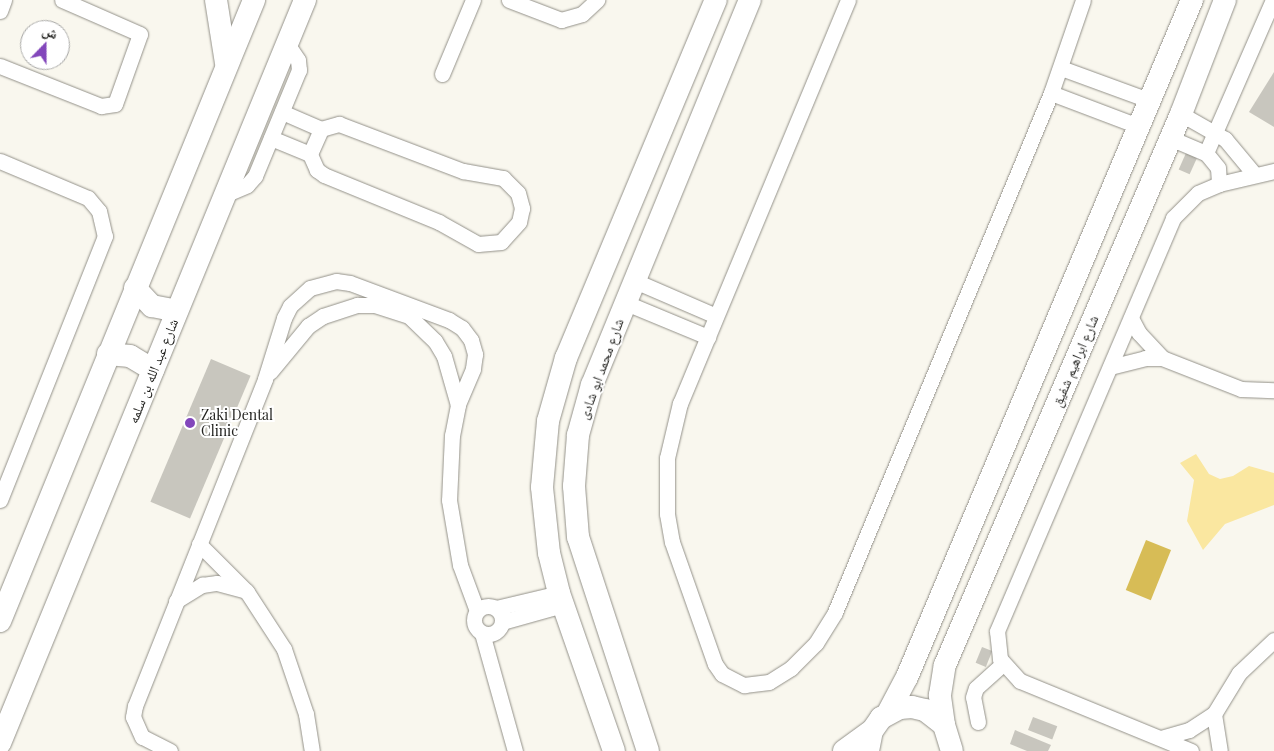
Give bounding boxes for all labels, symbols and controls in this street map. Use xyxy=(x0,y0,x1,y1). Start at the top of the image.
north arrow xyxy=(20,20,70,70)
text: ش xyxy=(40,20,61,43)
street label: شارع ابراهيم شفيق xyxy=(1048,313,1102,409)
street label: شارع عبد الله بن سلمه xyxy=(124,316,182,426)
street label: شارع محمد ابو شادى xyxy=(575,316,627,422)
place label: Zaki Dental Clinic xyxy=(201,407,273,440)
marker: Zaki Dental Clinic xyxy=(183,416,197,430)

